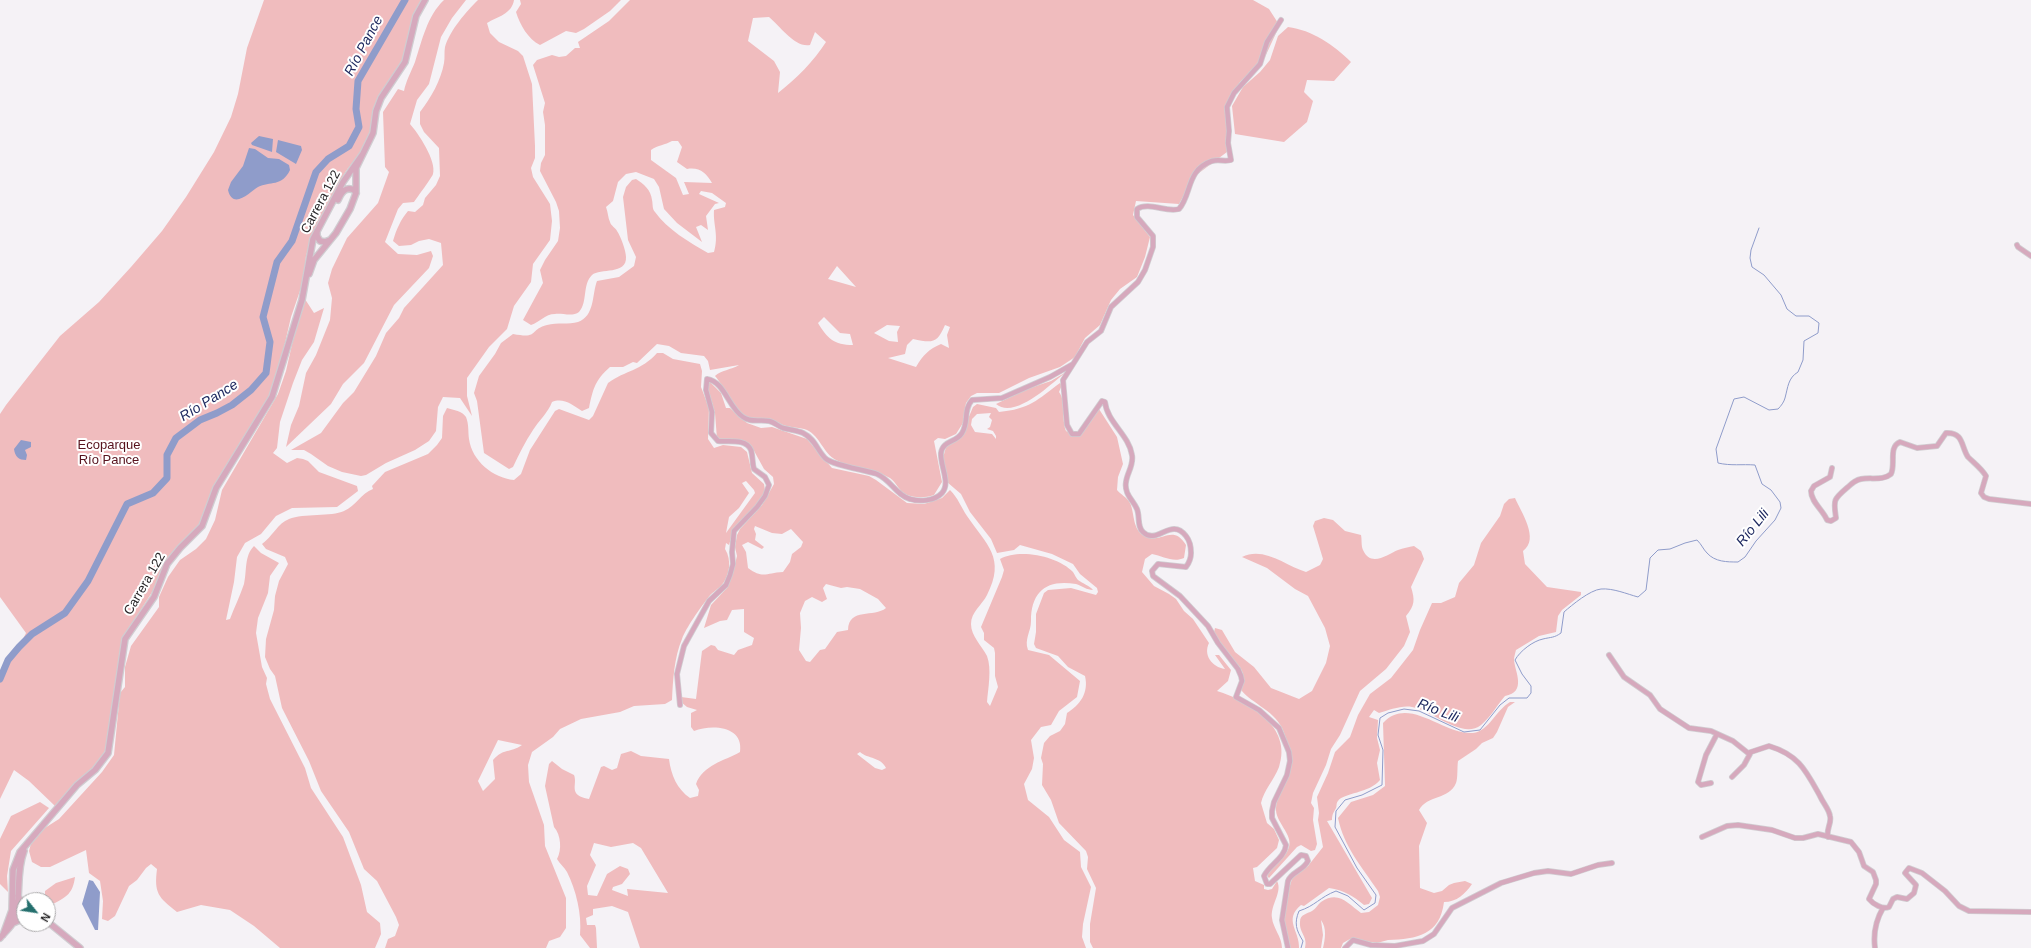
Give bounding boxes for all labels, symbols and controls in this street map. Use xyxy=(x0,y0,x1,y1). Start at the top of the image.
water label: Río Pance xyxy=(341,13,387,79)
street label: Carrera 122 xyxy=(298,168,344,236)
water label: Río Pance xyxy=(177,377,241,425)
park label: Ecoparque Río Pance xyxy=(78,437,140,468)
water label: Río Lili xyxy=(1733,506,1773,550)
street label: Carrera 122 xyxy=(121,550,169,618)
water label: Río Lili xyxy=(1415,695,1461,727)
north arrow xyxy=(16,892,56,932)
text: N xyxy=(38,911,53,924)

